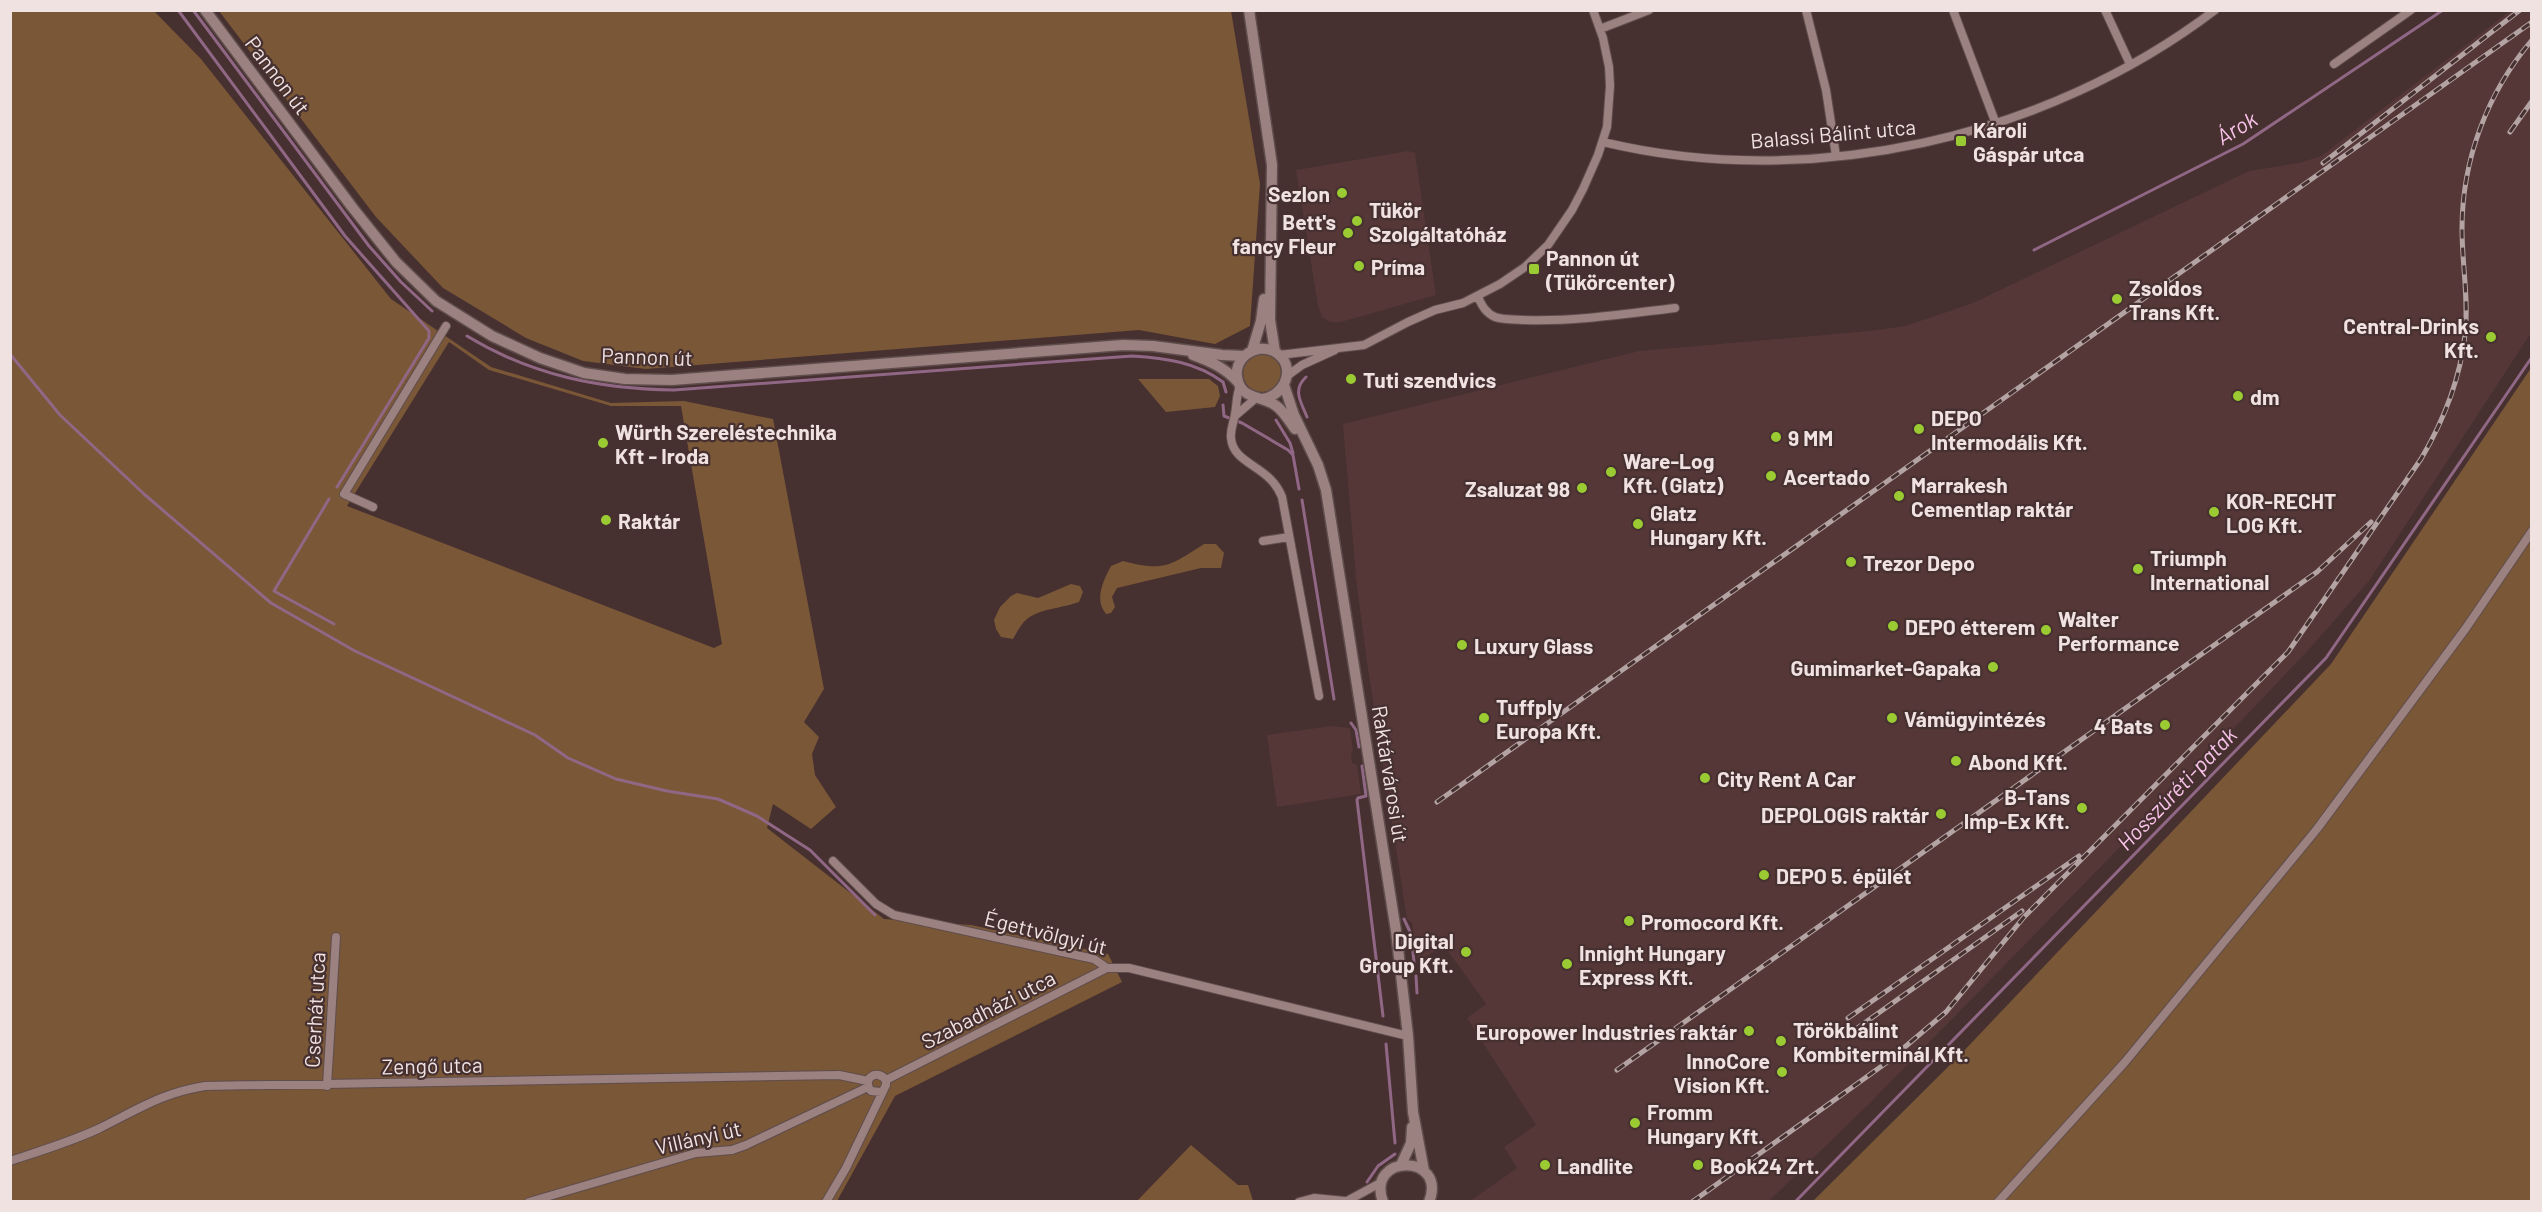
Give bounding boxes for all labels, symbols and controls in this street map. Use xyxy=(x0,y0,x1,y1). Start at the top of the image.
street label: Pannon út xyxy=(240,31,316,119)
water label: Árok xyxy=(2211,105,2261,149)
street label: Balassi Bálint utca xyxy=(1749,113,1917,153)
place label: Károli Gáspár utca xyxy=(1973,117,2084,166)
marker: Károli Gáspár utca xyxy=(1954,134,1968,148)
place label: Sezlon xyxy=(1268,181,1330,206)
marker: Sezlon xyxy=(1335,186,1349,200)
place label: Tükör Szolgáltatóház xyxy=(1369,197,1507,246)
place label: Bett's fancy Fleur xyxy=(1232,209,1336,258)
marker: Tükör Szolgáltatóház xyxy=(1350,214,1364,228)
marker: Bett's fancy Fleur xyxy=(1341,226,1355,240)
place label: Pannon út (Tükörcenter) xyxy=(1545,245,1675,294)
place label: Príma xyxy=(1371,254,1425,279)
marker: Príma xyxy=(1352,259,1366,273)
marker: Pannon út (Tükörcenter) xyxy=(1527,262,1541,276)
place label: Zsoldos Trans Kft. xyxy=(2129,275,2220,324)
marker: Zsoldos Trans Kft. xyxy=(2110,292,2124,306)
place label: Central-Drinks Kft. xyxy=(2343,313,2479,362)
marker: Central-Drinks Kft. xyxy=(2484,330,2498,344)
street label: Pannon út xyxy=(601,342,693,370)
place label: Tuti szendvics xyxy=(1363,367,1496,392)
marker: Tuti szendvics xyxy=(1344,372,1358,386)
place label: dm xyxy=(2250,384,2279,409)
marker: dm xyxy=(2231,389,2245,403)
place label: DEPO Intermodális Kft. xyxy=(1931,405,2088,454)
place label: Würth Szereléstechnika Kft - Iroda xyxy=(615,419,837,468)
marker: DEPO Intermodális Kft. xyxy=(1912,422,1926,436)
place label: 9 MM xyxy=(1788,425,1833,450)
marker: 9 MM xyxy=(1769,430,1783,444)
marker: Würth Szereléstechnika Kft - Iroda xyxy=(596,436,610,450)
place label: Ware-Log Kft. (Glatz) xyxy=(1623,448,1724,497)
place label: Acertado xyxy=(1783,464,1870,489)
marker: Ware-Log Kft. (Glatz) xyxy=(1604,465,1618,479)
marker: Acertado xyxy=(1764,469,1778,483)
place label: Marrakesh Cementlap raktár xyxy=(1911,472,2073,521)
place label: Zsaluzat 98 xyxy=(1465,476,1570,501)
marker: Zsaluzat 98 xyxy=(1575,481,1589,495)
place label: KOR-RECHT LOG Kft. xyxy=(2226,488,2336,537)
marker: Marrakesh Cementlap raktár xyxy=(1892,489,1906,503)
place label: Glatz Hungary Kft. xyxy=(1650,500,1767,549)
marker: KOR-RECHT LOG Kft. xyxy=(2207,505,2221,519)
place label: Raktár xyxy=(618,508,680,533)
marker: Raktár xyxy=(599,513,613,527)
marker: Glatz Hungary Kft. xyxy=(1631,517,1645,531)
place label: Triumph International xyxy=(2150,545,2269,594)
place label: Trezor Depo xyxy=(1863,550,1975,575)
marker: Trezor Depo xyxy=(1844,555,1858,569)
marker: Triumph International xyxy=(2131,562,2145,576)
place label: Walter Performance xyxy=(2058,606,2179,655)
place label: DEPO étterem xyxy=(1905,614,2035,639)
marker: DEPO étterem xyxy=(1886,619,1900,633)
marker: Walter Performance xyxy=(2039,623,2053,637)
place label: Luxury Glass xyxy=(1474,633,1593,658)
marker: Luxury Glass xyxy=(1455,638,1469,652)
place label: Gumimarket-Gapaka xyxy=(1791,655,1981,680)
marker: Gumimarket-Gapaka xyxy=(1986,660,2000,674)
place label: Tuffply Europa Kft. xyxy=(1496,694,1601,743)
street label: Raktárvárosi út xyxy=(1368,704,1414,844)
place label: Vámügyintézés xyxy=(1904,706,2046,731)
marker: Tuffply Europa Kft. xyxy=(1477,711,1491,725)
marker: Vámügyintézés xyxy=(1885,711,1899,725)
place label: 4 Bats xyxy=(2094,713,2153,738)
marker: 4 Bats xyxy=(2158,718,2172,732)
water label: Hosszúréti-patak xyxy=(2111,721,2241,855)
place label: Abond Kft. xyxy=(1968,749,2068,774)
marker: Abond Kft. xyxy=(1949,754,1963,768)
place label: City Rent A Car xyxy=(1717,766,1856,791)
marker: City Rent A Car xyxy=(1698,771,1712,785)
place label: B-Tans Imp-Ex Kft. xyxy=(1964,784,2070,833)
marker: B-Tans Imp-Ex Kft. xyxy=(2075,801,2089,815)
place label: DEPOLOGIS raktár xyxy=(1761,802,1929,827)
marker: DEPOLOGIS raktár xyxy=(1934,807,1948,821)
place label: DEPO 5. épület xyxy=(1776,863,1911,888)
marker: DEPO 5. épület xyxy=(1757,868,1771,882)
street label: Égettvölgyi út xyxy=(982,905,1110,959)
place label: Promocord Kft. xyxy=(1641,909,1784,934)
marker: Promocord Kft. xyxy=(1622,914,1636,928)
place label: Digital Group Kft. xyxy=(1359,928,1454,977)
place label: Innight Hungary Express Kft. xyxy=(1579,940,1726,989)
marker: Digital Group Kft. xyxy=(1459,945,1473,959)
street label: Cserhát utca xyxy=(298,952,330,1068)
marker: Innight Hungary Express Kft. xyxy=(1560,957,1574,971)
street label: Szabadházi utca xyxy=(917,964,1059,1054)
place label: Törökbálint Kombiterminál Kft. xyxy=(1793,1017,1969,1066)
place label: Europower Industries raktár xyxy=(1476,1019,1737,1044)
marker: Europower Industries raktár xyxy=(1742,1024,1756,1038)
marker: Törökbálint Kombiterminál Kft. xyxy=(1774,1034,1788,1048)
place label: InnoCore Vision Kft. xyxy=(1673,1048,1770,1097)
street label: Zengő utca xyxy=(381,1052,483,1078)
marker: InnoCore Vision Kft. xyxy=(1775,1065,1789,1079)
place label: Fromm Hungary Kft. xyxy=(1647,1099,1764,1148)
street label: Villányi út xyxy=(653,1115,743,1159)
marker: Fromm Hungary Kft. xyxy=(1628,1116,1642,1130)
place label: Landlite xyxy=(1557,1153,1633,1178)
place label: Book24 Zrt. xyxy=(1710,1153,1820,1178)
marker: Landlite xyxy=(1538,1158,1552,1172)
marker: Book24 Zrt. xyxy=(1691,1158,1705,1172)

